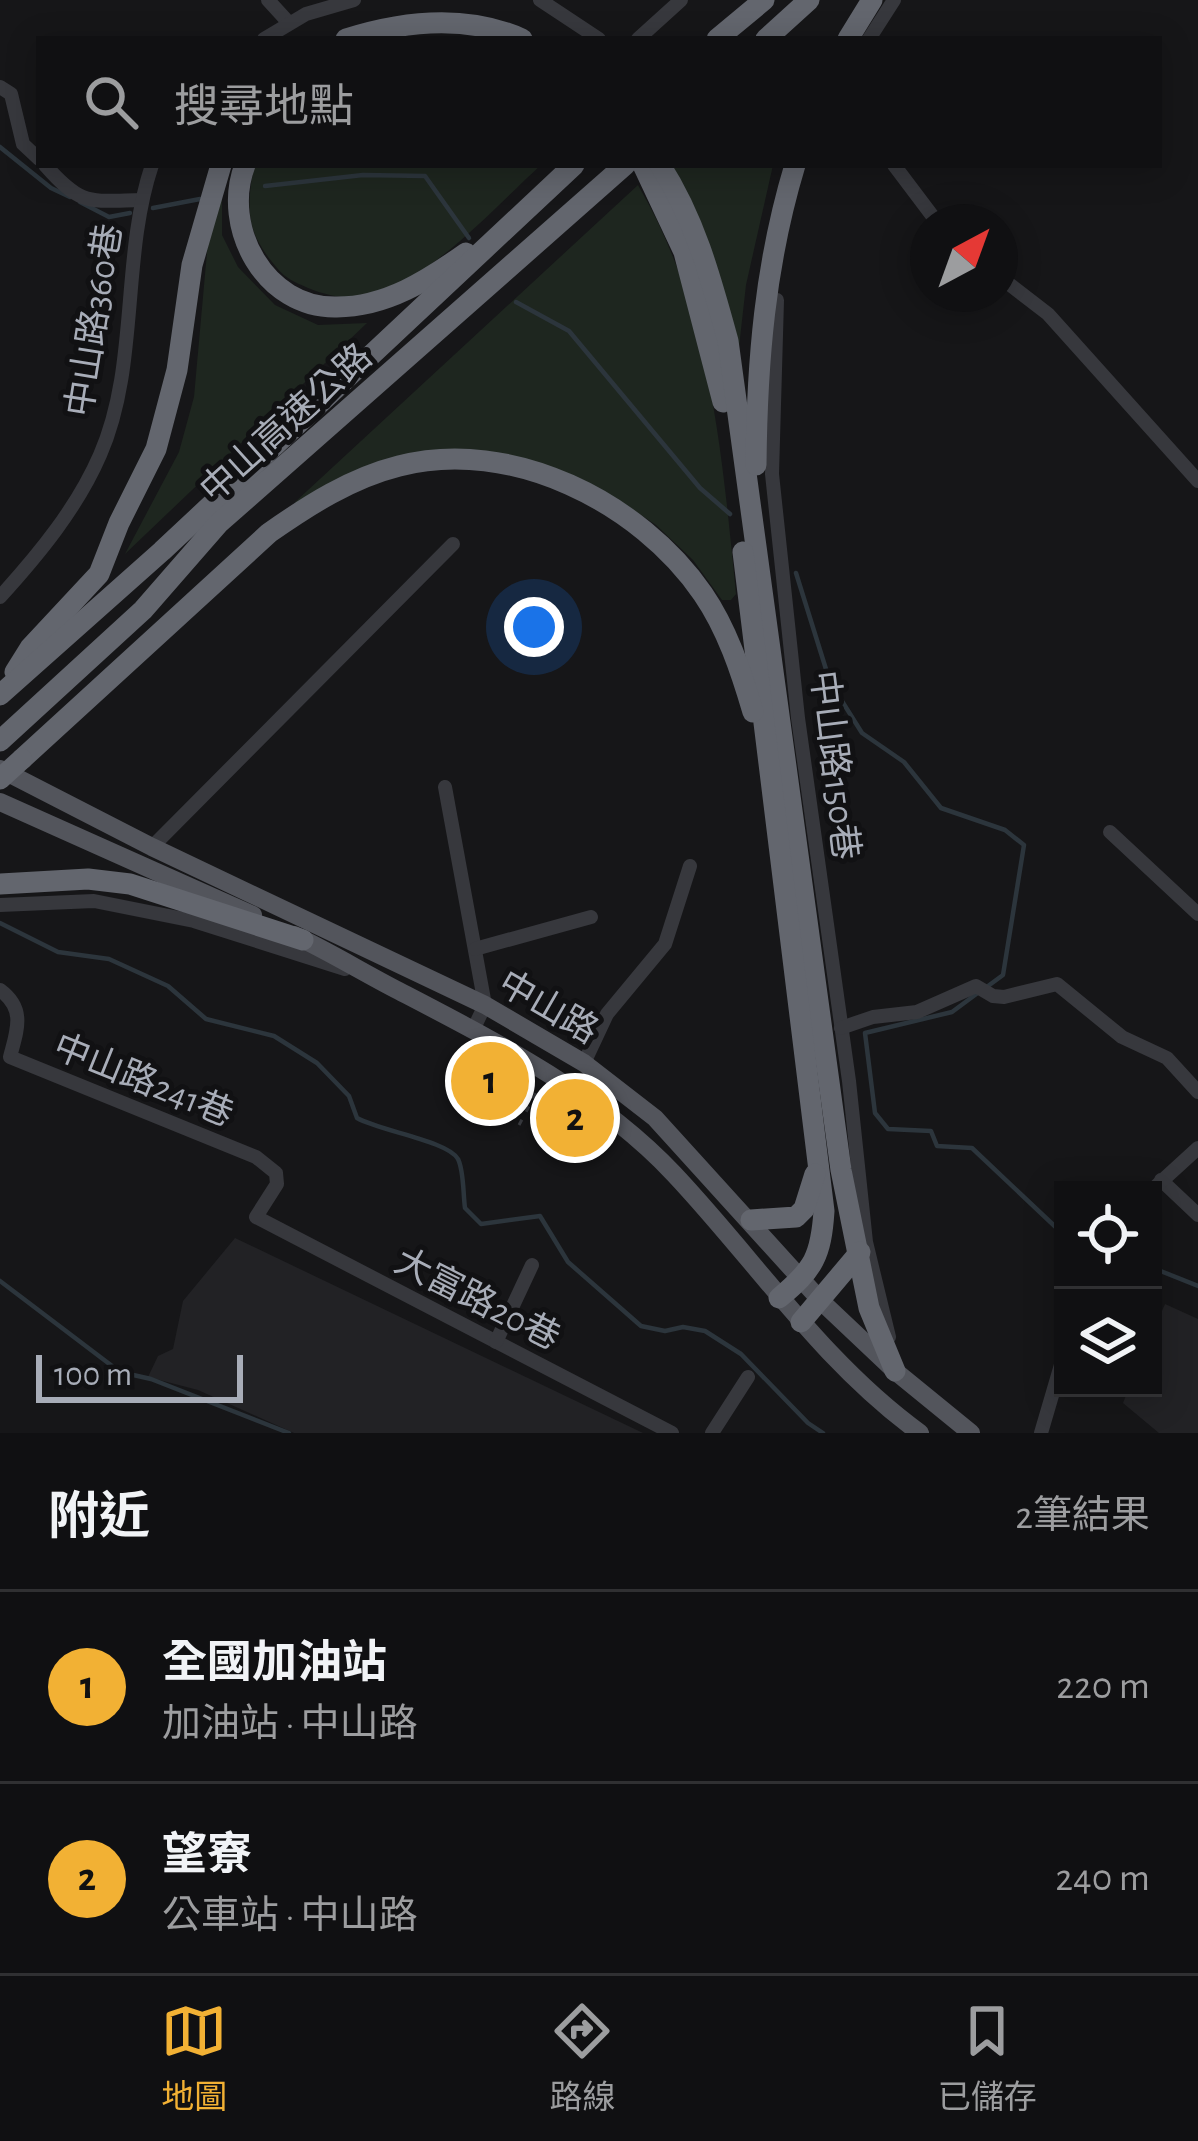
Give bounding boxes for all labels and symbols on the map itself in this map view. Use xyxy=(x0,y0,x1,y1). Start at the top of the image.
north arrow xyxy=(910,204,1018,312)
street label: 中山路360巷 xyxy=(60,221,128,419)
street label: 中山高速公路 xyxy=(193,336,379,509)
your location xyxy=(504,597,564,657)
street label: 中山路150巷 xyxy=(805,668,865,862)
street label: 中山路 xyxy=(492,963,605,1050)
street label: 中山路241巷 xyxy=(48,1027,239,1133)
pin: 1 xyxy=(451,1036,529,1126)
pin: 2 xyxy=(536,1073,614,1163)
street label: 大富路20巷 xyxy=(389,1241,566,1357)
scale bar xyxy=(36,1349,243,1402)

